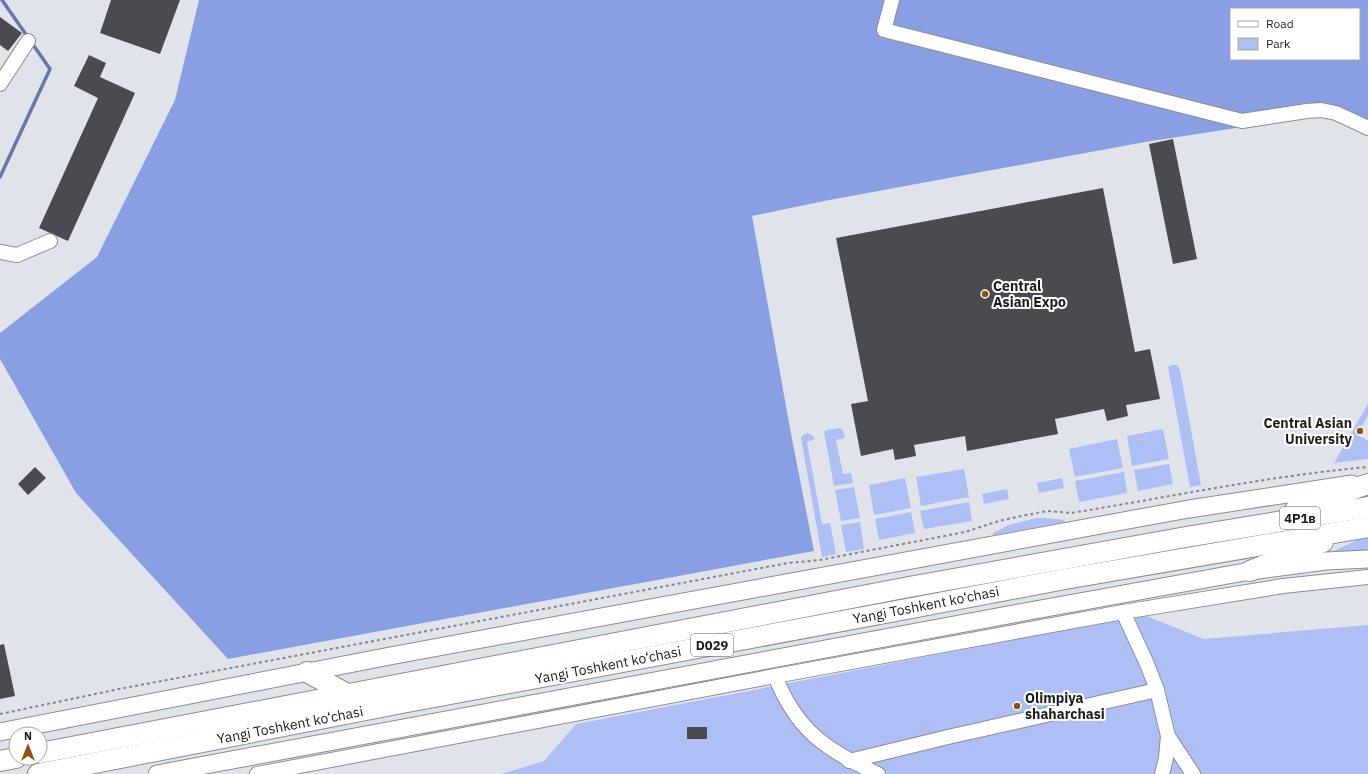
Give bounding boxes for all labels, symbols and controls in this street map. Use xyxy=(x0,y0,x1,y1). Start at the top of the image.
legend xyxy=(1230,8,1360,60)
text: Road xyxy=(1266,16,1294,31)
text: Park xyxy=(1266,36,1291,51)
place label: Central Asian Expo xyxy=(993,277,1066,311)
marker: Central Asian Expo xyxy=(980,289,990,299)
place label: Central Asian University xyxy=(1263,414,1353,448)
marker: Central Asian University xyxy=(1355,426,1365,436)
road number: 4Р1в xyxy=(1280,507,1320,529)
street label: Yangi Toshkent ko‘chasi xyxy=(851,582,1001,628)
road number: D029 xyxy=(691,634,733,656)
street label: Yangi Toshkent ko‘chasi xyxy=(533,642,683,688)
place label: Olimpiya shaharchasi xyxy=(1025,689,1105,723)
marker: Olimpiya shaharchasi xyxy=(1012,701,1022,711)
street label: Yangi Toshkent ko‘chasi xyxy=(215,702,365,748)
north arrow xyxy=(8,726,48,766)
text: N xyxy=(24,729,32,743)

